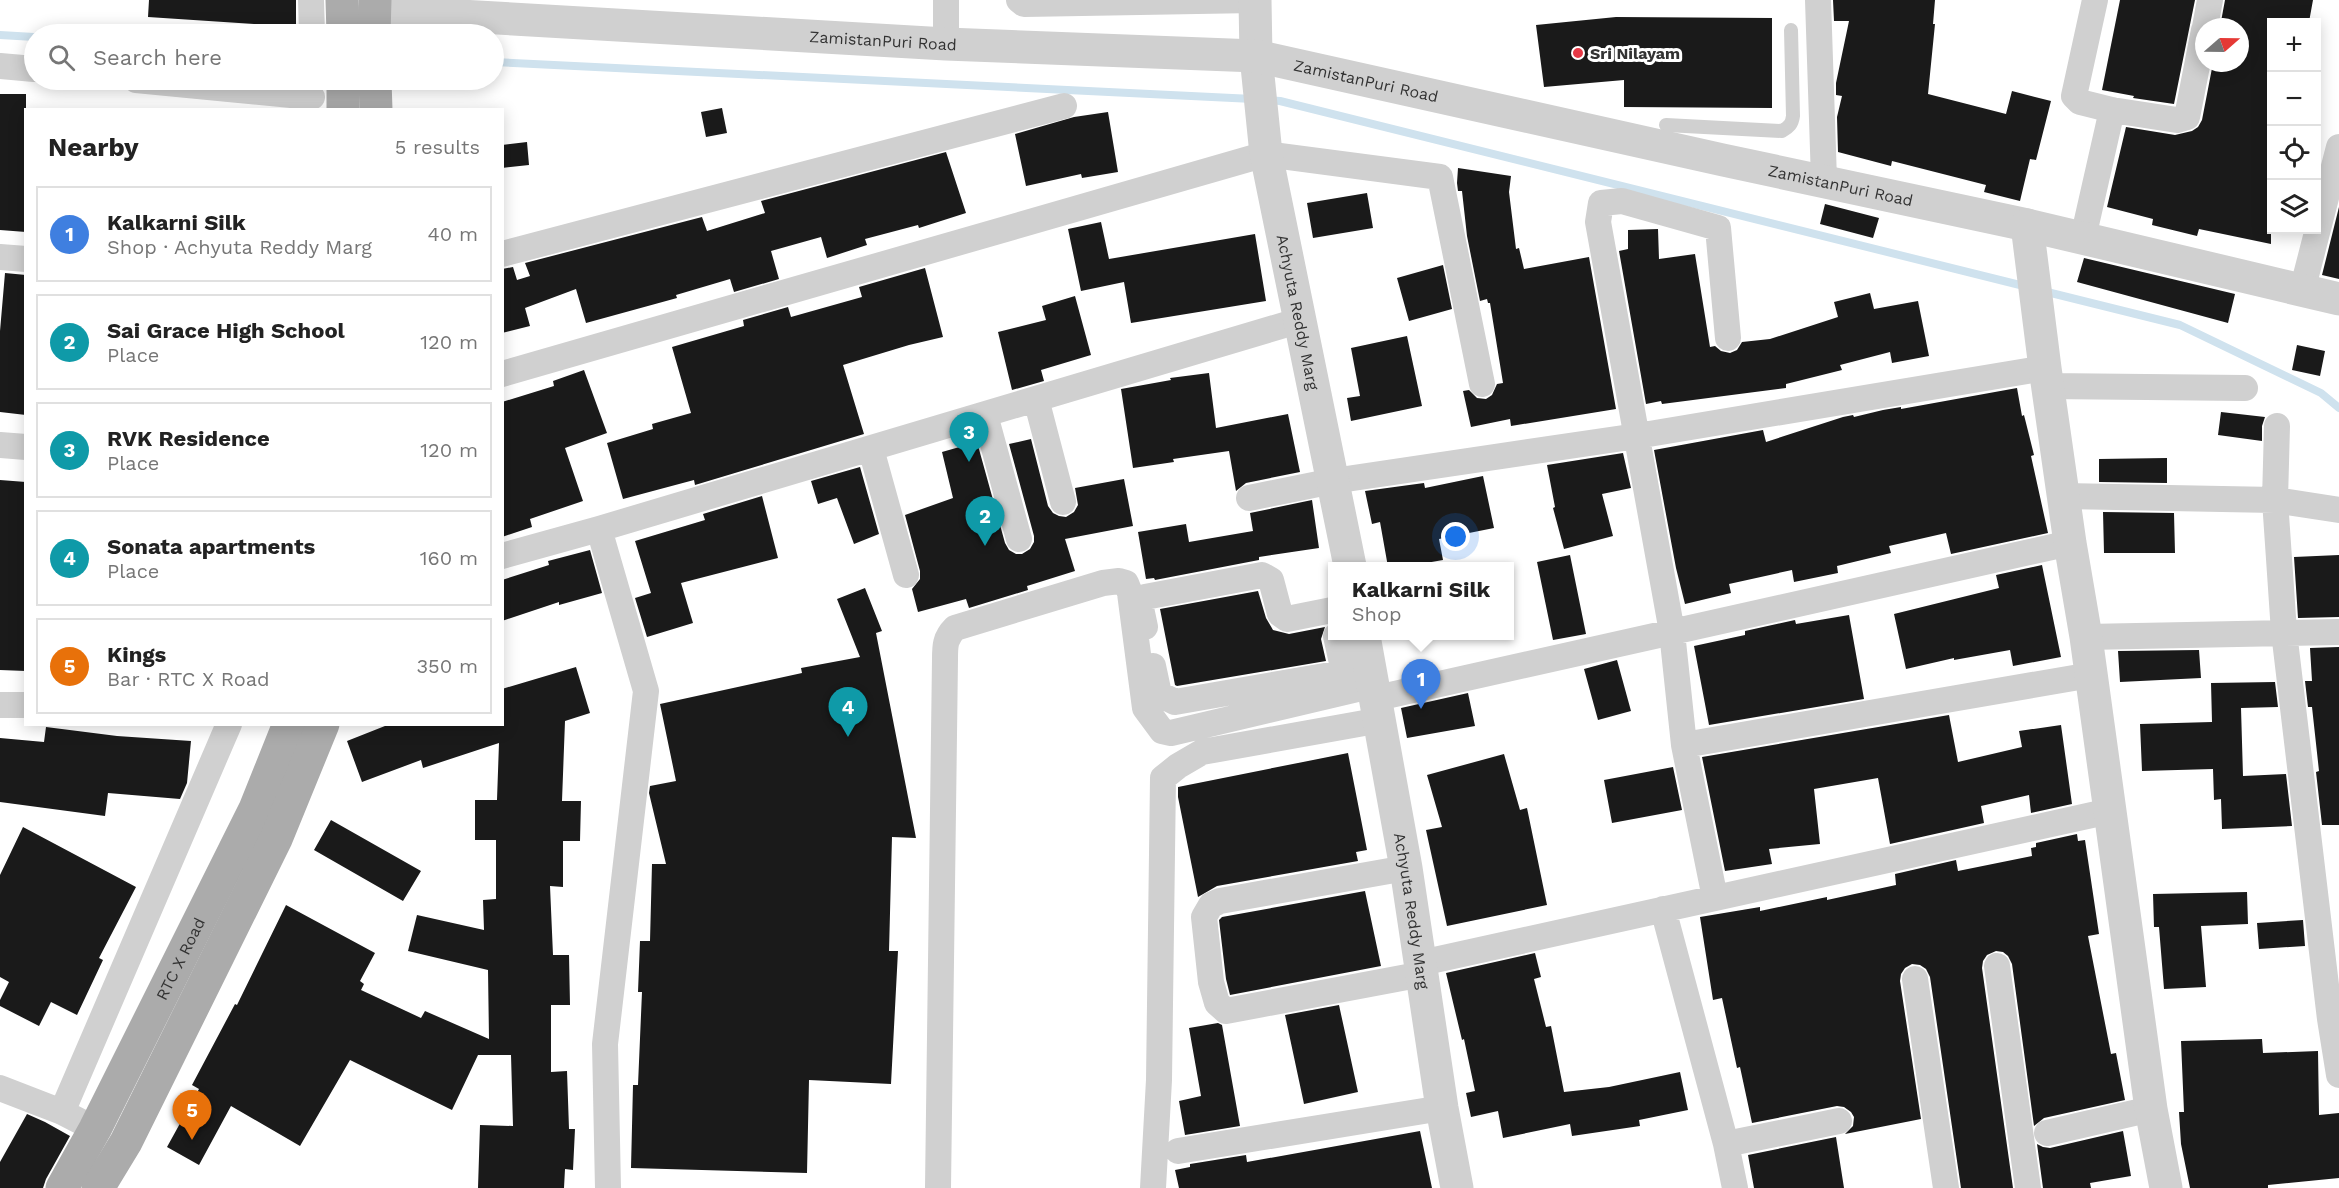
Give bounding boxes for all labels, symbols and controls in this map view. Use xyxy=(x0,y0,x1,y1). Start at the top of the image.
north arrow xyxy=(2195,18,2249,72)
map controls xyxy=(2267,18,2321,234)
button: + xyxy=(2267,18,2321,72)
search box xyxy=(24,24,504,90)
street label: ZamistanPuri Road xyxy=(809,27,957,54)
icon: search xyxy=(45,41,78,74)
place label: Sri Nilayam xyxy=(1590,44,1680,63)
text: Search here xyxy=(93,45,222,70)
marker: Sri Nilayam xyxy=(1571,46,1585,60)
street label: ZamistanPuri Road xyxy=(1292,56,1440,106)
button: − xyxy=(2267,72,2321,126)
button: locate xyxy=(2267,126,2321,180)
text: Nearby xyxy=(48,132,139,162)
text: 5 results xyxy=(395,135,480,159)
street label: ZamistanPuri Road xyxy=(1766,161,1915,210)
button: layers xyxy=(2267,180,2321,234)
text: Kalkarni Silk xyxy=(107,210,246,235)
text: 1 xyxy=(65,222,74,246)
text: 40 m xyxy=(427,222,478,246)
street label: Achyuta Reddy Marg xyxy=(1273,233,1323,392)
text: Shop · Achyuta Reddy Marg xyxy=(107,235,372,259)
text: Sai Grace High School xyxy=(107,318,345,343)
text: 2 xyxy=(64,330,75,354)
text: 120 m xyxy=(420,330,478,354)
text: Place xyxy=(107,343,159,367)
pin: 3 xyxy=(950,412,988,462)
text: RVK Residence xyxy=(107,426,270,451)
text: 3 xyxy=(64,438,75,462)
text: 120 m xyxy=(420,438,478,462)
text: Place xyxy=(107,451,159,475)
pin: 2 xyxy=(966,496,1004,546)
your location xyxy=(1441,522,1470,551)
text: Sonata apartments xyxy=(107,534,315,559)
text: 4 xyxy=(63,546,76,570)
text: 160 m xyxy=(420,546,478,570)
text: Place xyxy=(107,559,159,583)
popup xyxy=(1328,562,1514,640)
text: Kalkarni Silk xyxy=(1352,577,1490,602)
text: Shop xyxy=(1352,602,1401,626)
text: Kings xyxy=(107,642,166,667)
text: 5 xyxy=(64,654,75,678)
text: 350 m xyxy=(416,654,478,678)
pin: 1 xyxy=(1402,660,1440,709)
text: Bar · RTC X Road xyxy=(107,667,270,691)
pin: 4 xyxy=(828,688,868,737)
street label: Achyuta Reddy Marg xyxy=(1390,831,1433,991)
street label: RTC X Road xyxy=(152,914,209,1003)
pin: 5 xyxy=(172,1090,212,1140)

